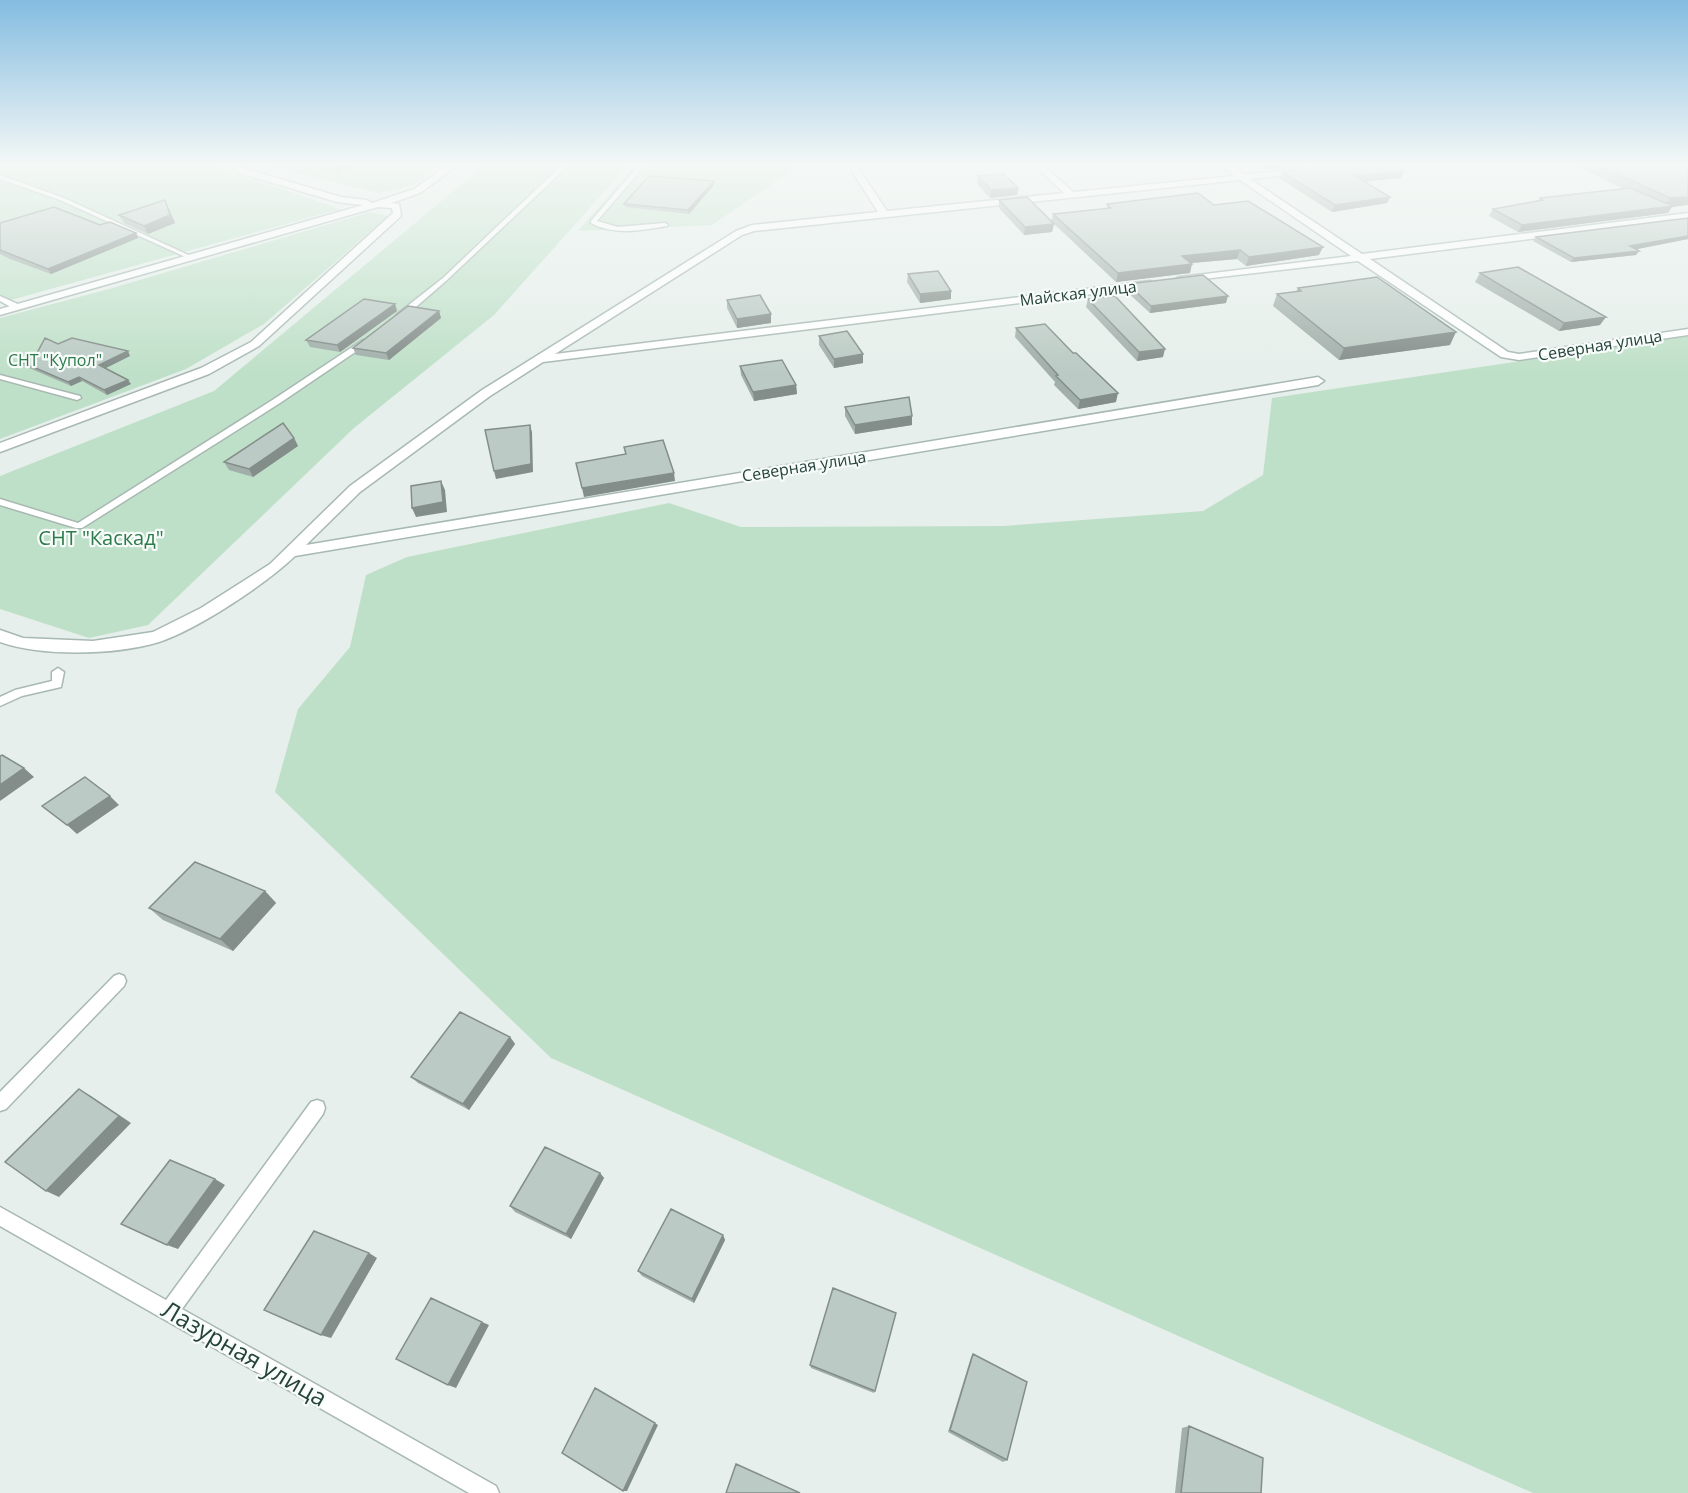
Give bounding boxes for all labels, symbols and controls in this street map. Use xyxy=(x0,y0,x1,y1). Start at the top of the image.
street label: Майская улица xyxy=(1018,275,1138,311)
street label: Северная улица xyxy=(1536,324,1664,366)
park label: СНТ "Купол" xyxy=(8,349,102,371)
street label: Северная улица xyxy=(740,445,868,487)
park label: СНТ "Каскад" xyxy=(38,524,164,551)
street label: Лазурная улица xyxy=(156,1292,334,1413)

